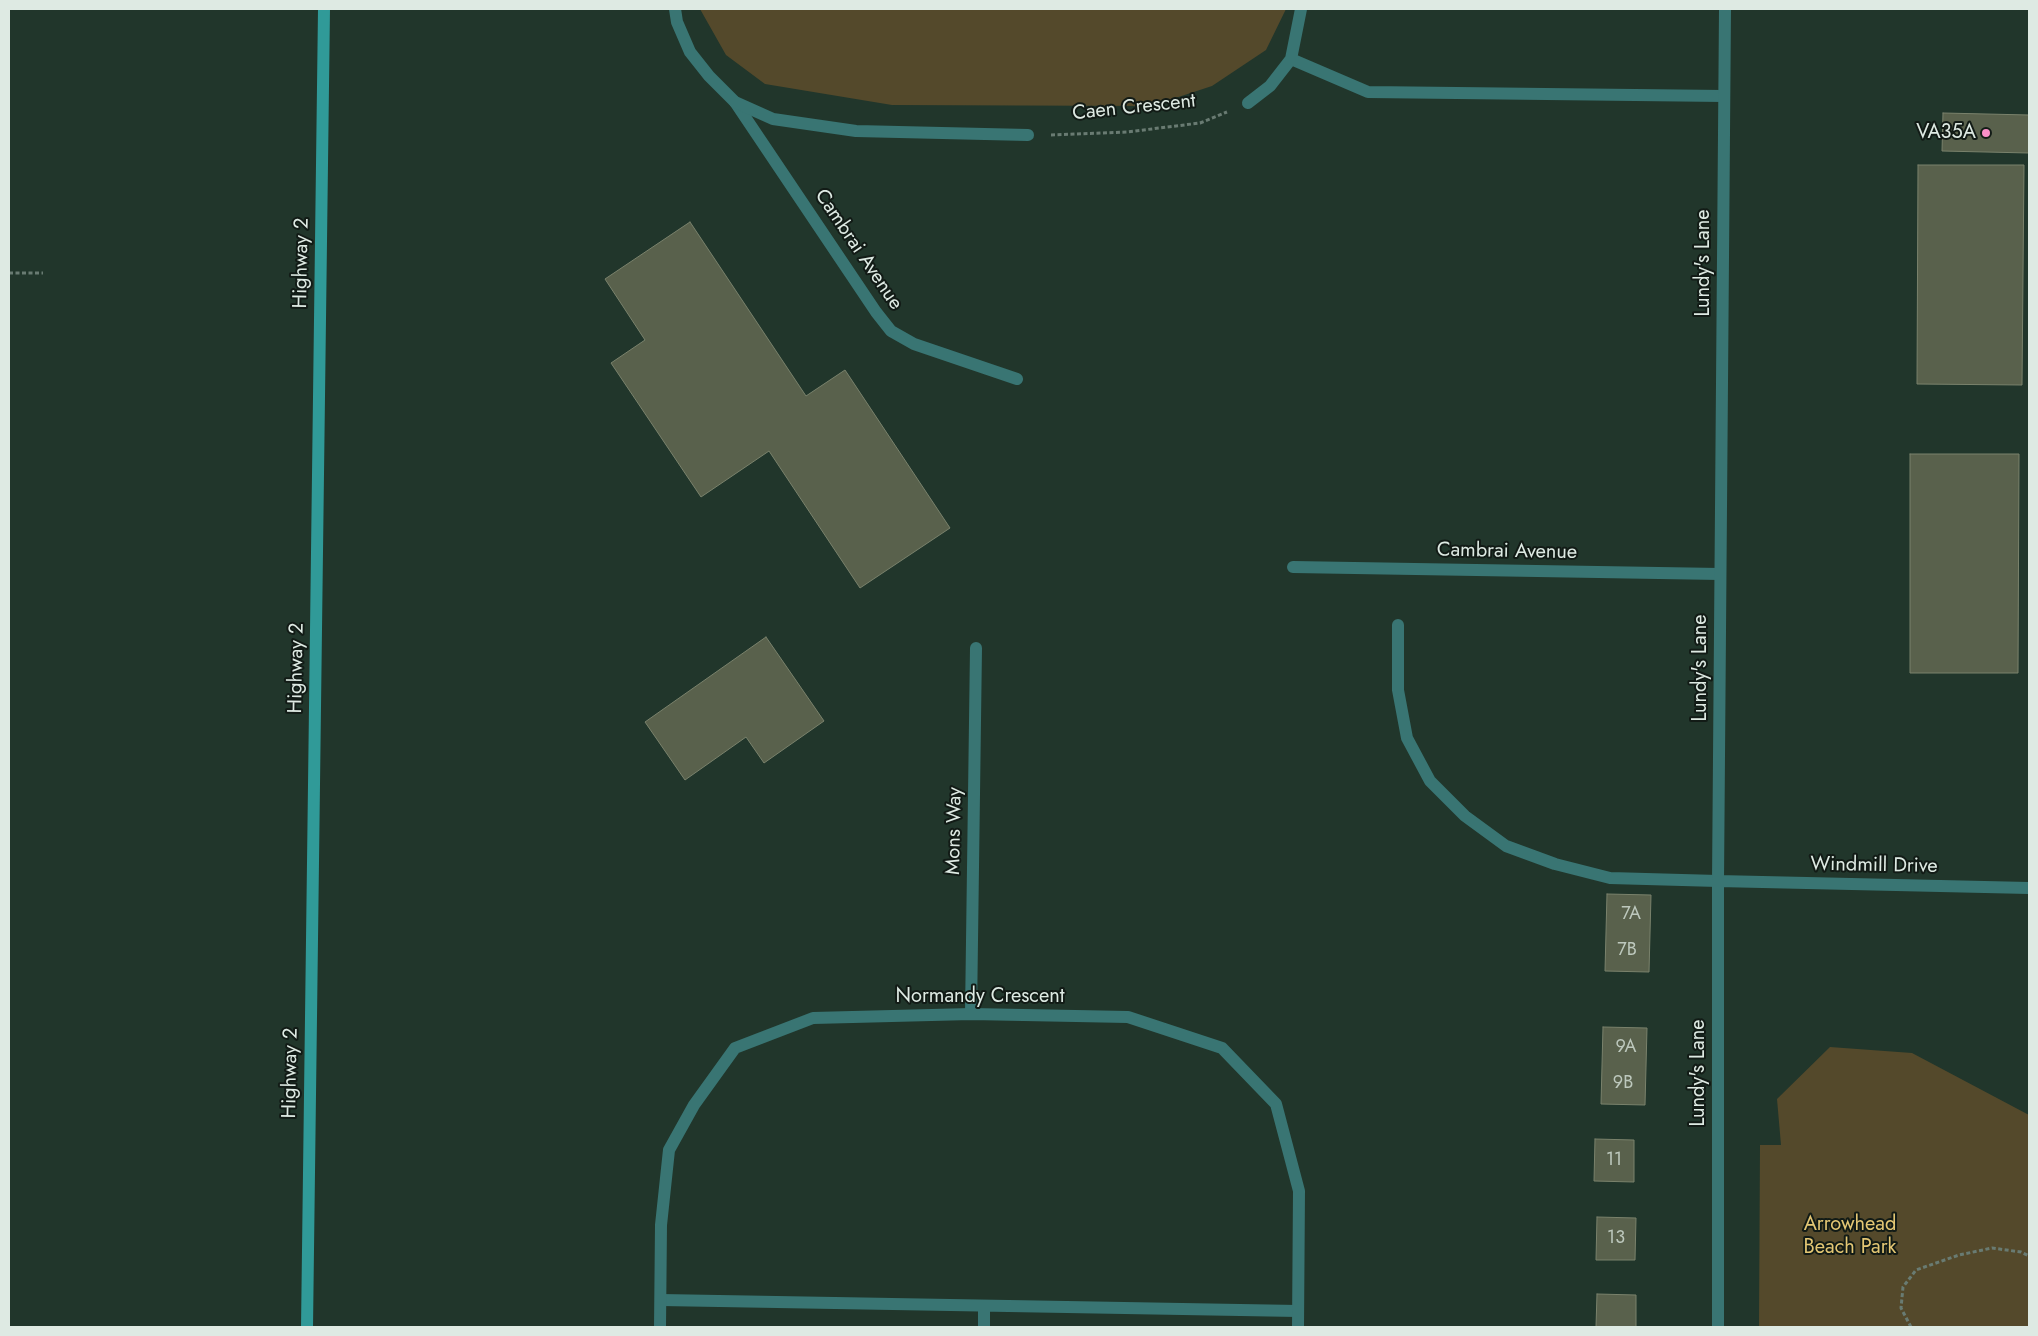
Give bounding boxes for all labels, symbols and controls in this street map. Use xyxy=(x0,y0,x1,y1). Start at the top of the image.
street label: Caen Crescent xyxy=(1071,90,1197,126)
place label: VA35A xyxy=(1916,121,1976,145)
marker: VA35A xyxy=(1980,127,1992,139)
street label: Cambrai Avenue xyxy=(809,185,907,315)
street label: Lundy's Lane xyxy=(1692,210,1716,316)
street label: Highway 2 xyxy=(289,217,315,309)
street label: Cambrai Avenue xyxy=(1437,539,1577,565)
street label: Lundy's Lane xyxy=(1689,615,1713,721)
street label: Highway 2 xyxy=(284,622,310,714)
street label: Mons Way xyxy=(942,787,968,875)
street label: Windmill Drive xyxy=(1810,853,1938,879)
house number: 7A xyxy=(1621,904,1641,926)
house number: 7B xyxy=(1617,940,1637,962)
street label: Normandy Crescent xyxy=(896,985,1064,1009)
street label: Lundy's Lane xyxy=(1687,1020,1711,1126)
street label: Highway 2 xyxy=(278,1027,304,1119)
house number: 9A xyxy=(1616,1037,1636,1059)
house number: 9B xyxy=(1613,1073,1633,1095)
house number: 11 xyxy=(1606,1150,1622,1172)
park label: Arrowhead Beach Park xyxy=(1804,1213,1896,1260)
house number: 13 xyxy=(1607,1228,1625,1250)

